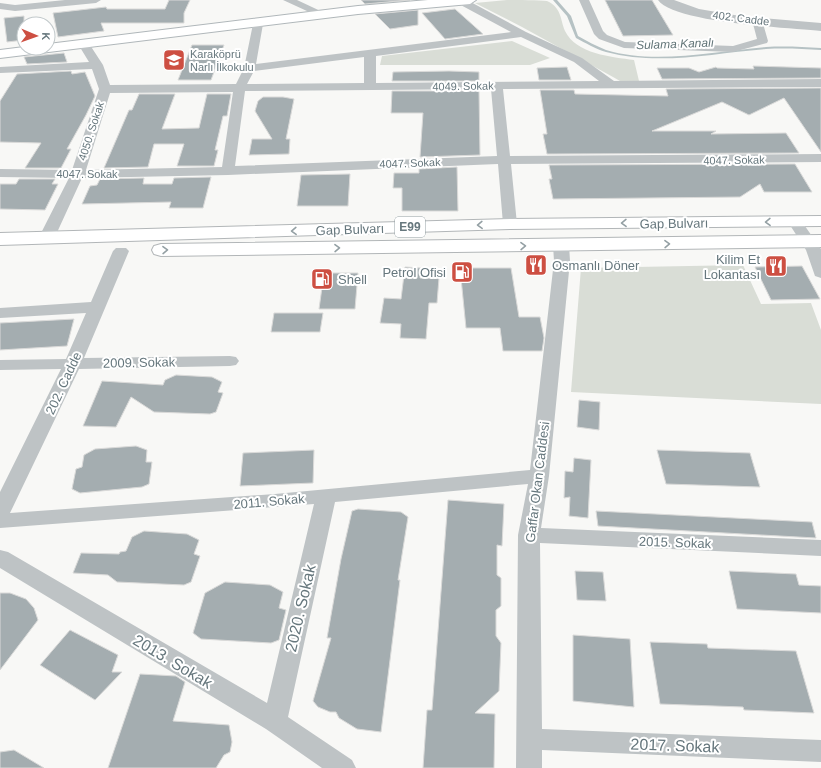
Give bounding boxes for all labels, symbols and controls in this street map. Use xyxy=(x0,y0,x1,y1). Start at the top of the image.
street label: 402. Cadde xyxy=(712,9,770,27)
north arrow xyxy=(16,16,56,56)
text: K xyxy=(40,32,52,41)
water label: Sulama Kanalı xyxy=(636,36,714,52)
school or university icon: Karaköprü Narlı İlkokulu xyxy=(161,47,187,73)
place label: Karaköprü Narlı İlkokulu xyxy=(190,48,254,73)
street label: 4049. Sokak xyxy=(432,79,494,93)
street label: 4050. Sokak xyxy=(76,100,106,162)
street label: 4047. Sokak xyxy=(703,153,765,167)
street label: 4047. Sokak xyxy=(379,156,441,170)
street label: 4047. Sokak xyxy=(56,168,118,180)
street label: Gap Bulvarı xyxy=(640,215,708,232)
road number: E99 xyxy=(395,217,425,237)
one-way arrow xyxy=(765,218,771,226)
one-way arrow xyxy=(621,219,627,227)
street label: Gap Bulvarı xyxy=(315,221,385,238)
one-way arrow xyxy=(477,221,483,229)
one-way arrow xyxy=(291,227,297,235)
one-way arrow xyxy=(664,240,670,248)
one-way arrow xyxy=(520,241,526,250)
one-way arrow xyxy=(334,244,340,252)
one-way arrow xyxy=(162,246,168,254)
restaurant icon: Osmanlı Döner xyxy=(523,252,549,278)
place label: Kilim Et Lokantası xyxy=(704,252,760,282)
restaurant icon: Kilim Et Lokantası xyxy=(763,253,789,279)
place label: Osmanlı Döner xyxy=(552,258,640,273)
fuel station icon: Petrol Ofisi xyxy=(449,259,475,285)
place label: Petrol Ofisi xyxy=(382,265,446,280)
fuel station icon: Shell xyxy=(309,266,335,292)
place label: Shell xyxy=(338,272,367,287)
street label: 202. Cadde xyxy=(42,350,84,417)
street label: 2009. Sokak xyxy=(103,354,176,371)
street label: Gaffar Okan Caddesi xyxy=(523,421,552,543)
street label: 2011. Sokak xyxy=(233,491,306,512)
street label: 2015. Sokak xyxy=(639,534,712,551)
street label: 2020. Sokak xyxy=(282,562,319,653)
street label: 2013. Sokak xyxy=(130,631,216,692)
street label: 2017. Sokak xyxy=(630,735,721,756)

